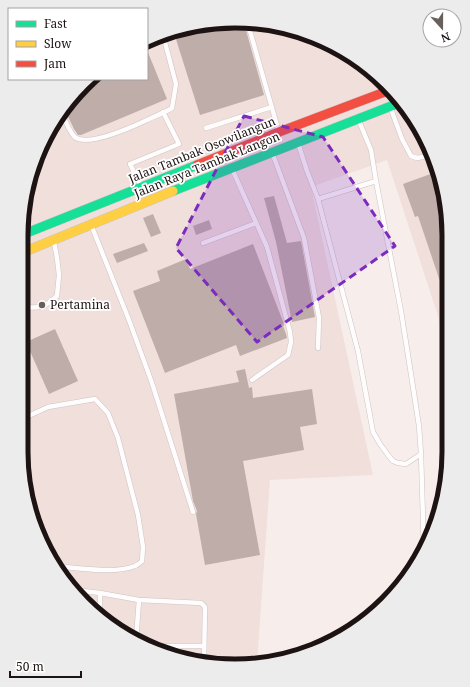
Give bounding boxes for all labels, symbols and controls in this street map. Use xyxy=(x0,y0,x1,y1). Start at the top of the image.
legend xyxy=(8,8,148,80)
north arrow xyxy=(422,8,462,48)
text: Fast xyxy=(44,15,67,32)
text: N xyxy=(439,29,452,46)
text: Slow xyxy=(44,35,72,52)
text: Jam xyxy=(43,55,66,72)
street label: Jalan Tambak Osowilangun xyxy=(125,112,278,187)
street label: Jalan Raya Tambak Langon xyxy=(130,127,282,202)
place label: Pertamina xyxy=(50,296,110,313)
marker: Pertamina xyxy=(37,300,47,310)
scale bar xyxy=(10,653,81,679)
text: 50 m xyxy=(16,658,44,675)

